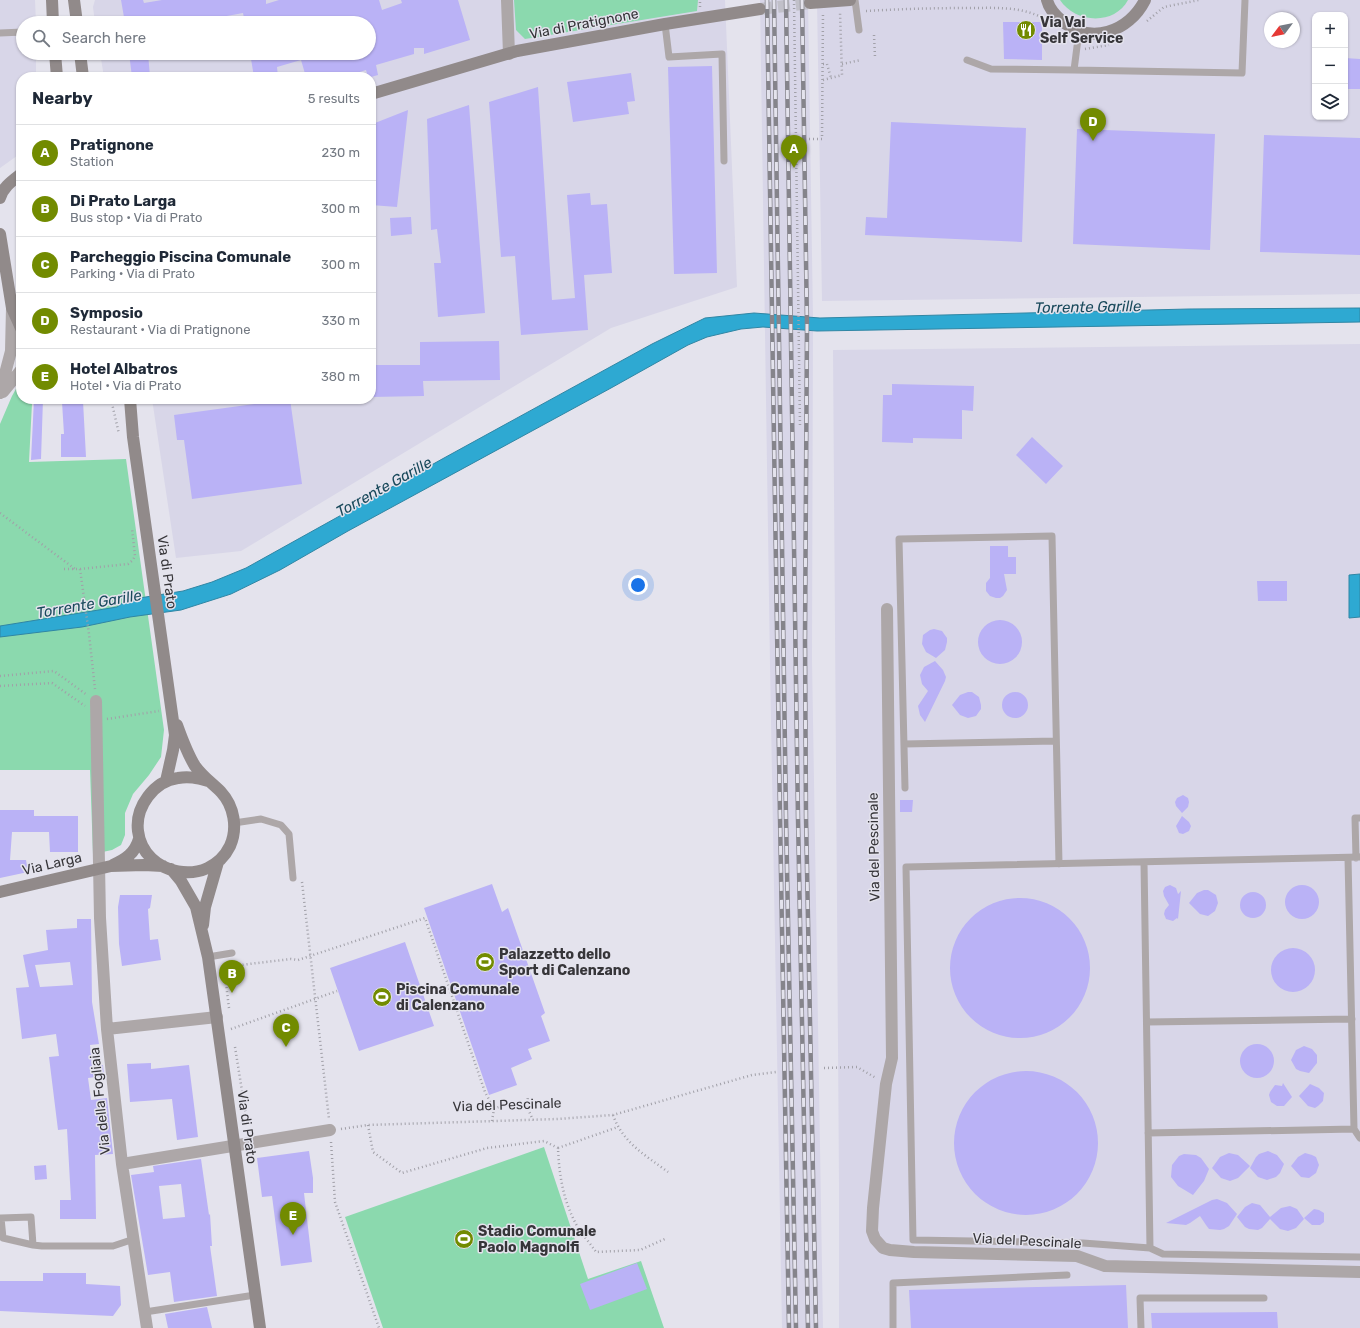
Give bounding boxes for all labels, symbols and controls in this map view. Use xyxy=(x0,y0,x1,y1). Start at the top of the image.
street label: Via di Pratignone xyxy=(528,5,640,43)
north arrow xyxy=(1264,12,1300,48)
map controls xyxy=(1312,12,1348,120)
button: + xyxy=(1312,12,1348,48)
place label: Via Vai Self Service xyxy=(1040,14,1123,47)
search box xyxy=(16,16,376,60)
restaurant icon: Via Vai Self Service xyxy=(1015,19,1037,41)
icon: search xyxy=(30,27,52,49)
text: Search here xyxy=(62,29,146,47)
button: − xyxy=(1312,48,1348,84)
button: layers xyxy=(1312,84,1348,120)
text: Nearby xyxy=(32,88,93,108)
text: 5 results xyxy=(308,91,360,106)
pin: D xyxy=(1080,108,1106,141)
pin: A xyxy=(781,135,807,168)
text: Pratignone xyxy=(70,136,154,154)
text: A xyxy=(40,145,50,160)
text: 230 m xyxy=(322,145,360,160)
text: Station xyxy=(70,154,114,169)
text: Di Prato Larga xyxy=(70,192,176,210)
text: B xyxy=(40,201,50,216)
text: 300 m xyxy=(321,201,360,216)
text: Bus stop · Via di Prato xyxy=(70,210,202,225)
text: Parcheggio Piscina Comunale xyxy=(70,248,291,266)
text: C xyxy=(40,257,50,272)
text: 300 m xyxy=(321,257,360,272)
text: Parking · Via di Prato xyxy=(70,266,195,281)
water label: Torrente Garille xyxy=(1035,297,1142,317)
text: Symposio xyxy=(70,304,143,322)
text: D xyxy=(40,313,50,328)
text: 330 m xyxy=(321,313,360,328)
text: Restaurant · Via di Pratignone xyxy=(70,322,250,337)
text: Hotel Albatros xyxy=(70,360,178,378)
text: E xyxy=(41,369,49,384)
text: 380 m xyxy=(321,369,360,384)
text: Hotel · Via di Prato xyxy=(70,378,181,393)
water label: Torrente Garille xyxy=(333,453,436,521)
street label: Via di Prato xyxy=(153,534,181,610)
your location xyxy=(628,575,648,595)
water label: Torrente Garille xyxy=(35,586,144,622)
street label: Via del Pescinale xyxy=(865,792,883,902)
street label: Via Larga xyxy=(21,849,83,879)
place label: Palazzetto dello Sport di Calenzano xyxy=(499,946,630,979)
sports icon: Palazzetto dello Sport di Calenzano xyxy=(474,951,496,973)
pin: B xyxy=(219,960,245,993)
place label: Piscina Comunale di Calenzano xyxy=(396,981,519,1014)
sports icon: Piscina Comunale di Calenzano xyxy=(371,986,393,1008)
pin: C xyxy=(273,1014,299,1047)
street label: Via della Fogliaia xyxy=(86,1046,114,1156)
street label: Via di Prato xyxy=(233,1089,261,1165)
street label: Via del Pescinale xyxy=(452,1095,562,1115)
pin: E xyxy=(280,1202,306,1235)
place label: Stadio Comunale Paolo Magnolfi xyxy=(478,1223,596,1256)
sports icon: Stadio Comunale Paolo Magnolfi xyxy=(453,1228,475,1250)
street label: Via del Pescinale xyxy=(972,1230,1082,1252)

